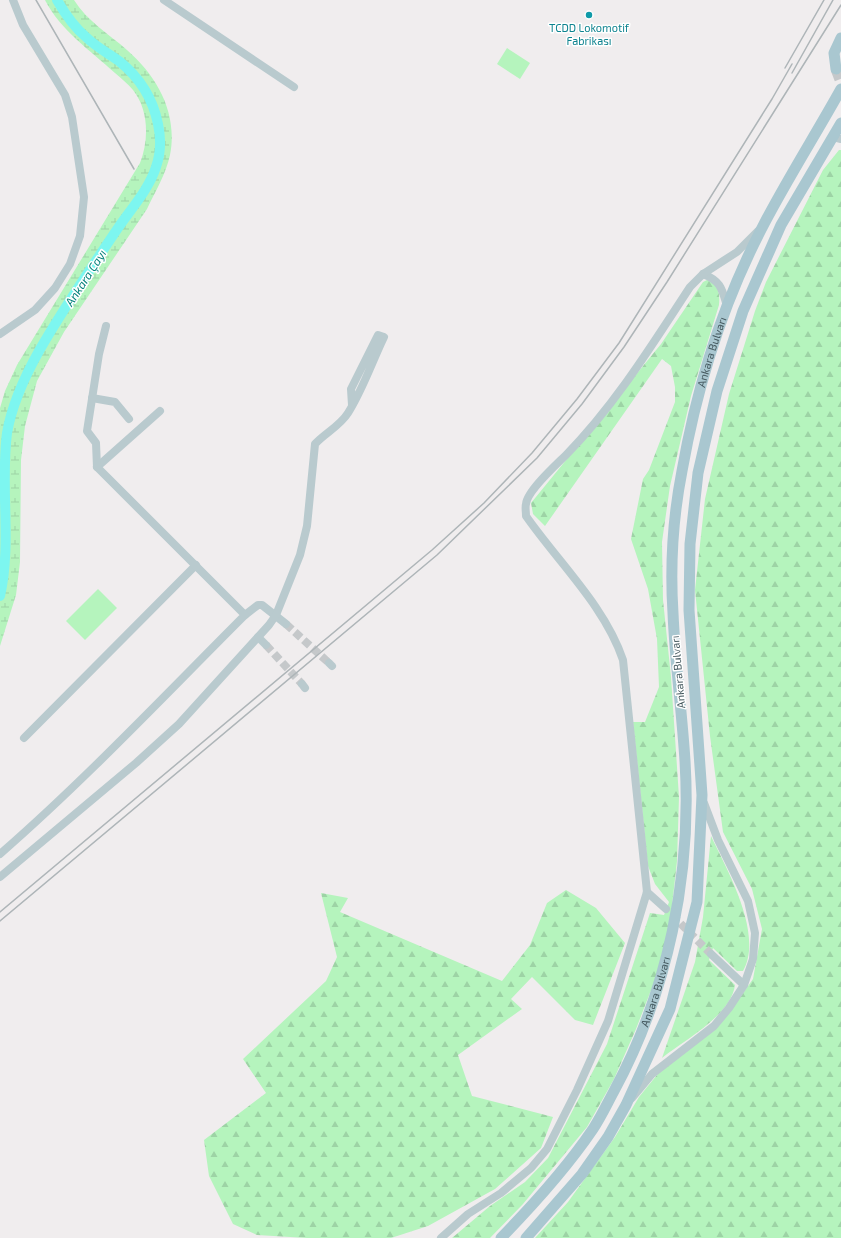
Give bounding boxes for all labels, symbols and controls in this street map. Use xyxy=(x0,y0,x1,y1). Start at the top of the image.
marker: TCDD Lokomotif Fabrikası xyxy=(584,10,594,20)
place label: TCDD Lokomotif Fabrikası xyxy=(549,21,630,47)
water label: Ankara Çayı xyxy=(61,246,110,310)
street label: Ankara Bulvarı xyxy=(694,315,729,388)
street label: Ankara Bulvarı xyxy=(668,635,687,709)
street label: Ankara Bulvarı xyxy=(637,955,672,1029)

